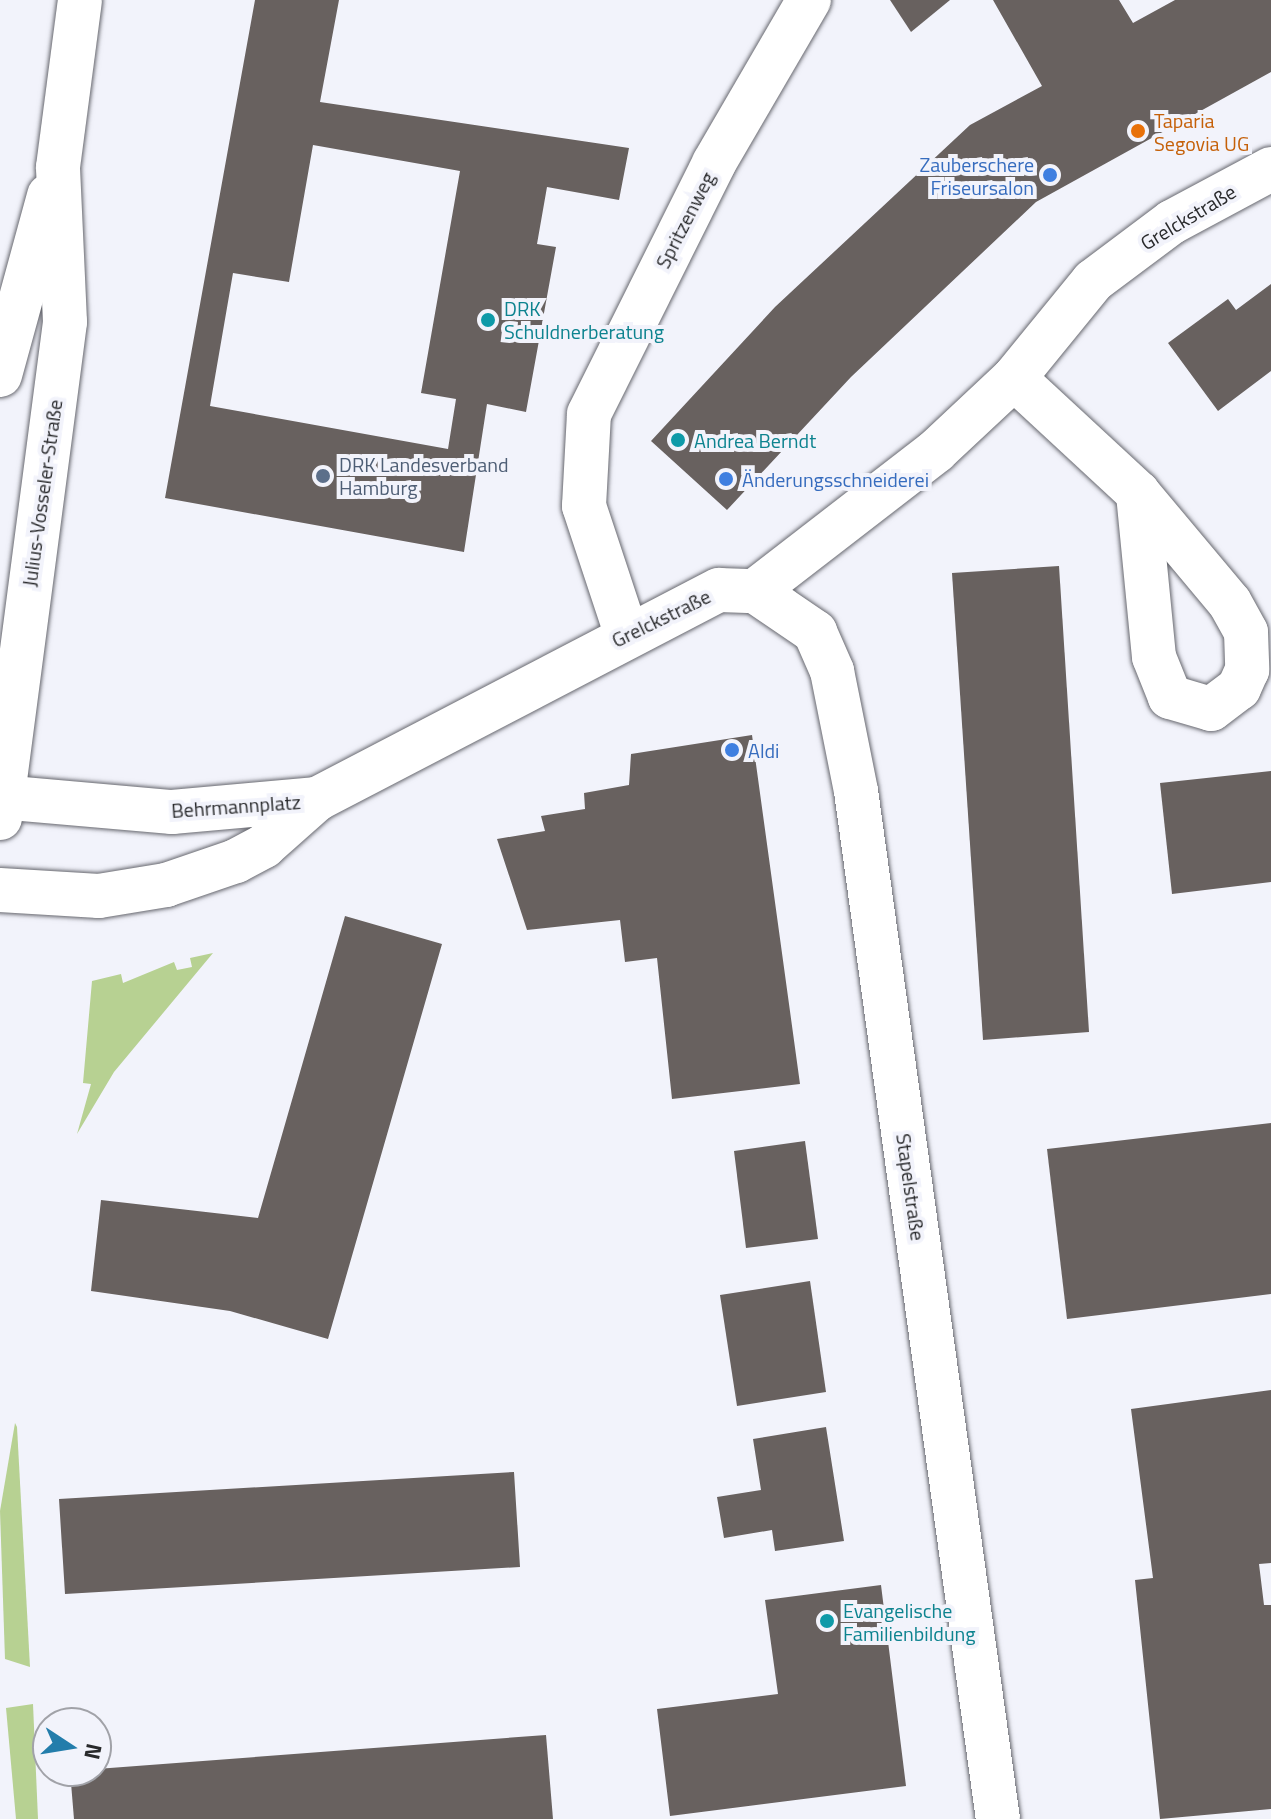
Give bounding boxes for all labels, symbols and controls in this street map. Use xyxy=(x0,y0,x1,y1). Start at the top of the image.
place label: Taparia Segovia UG xyxy=(1154,108,1249,155)
marker: Taparia Segovia UG xyxy=(1129,122,1147,140)
place label: Zauberschere Friseursalon xyxy=(919,152,1034,199)
marker: Zauberschere Friseursalon xyxy=(1041,166,1059,184)
street label: Spritzenweg xyxy=(650,168,720,272)
street label: Grelckstraße xyxy=(1136,179,1240,255)
place label: DRK Schuldnerberatung xyxy=(504,296,664,343)
marker: DRK Schuldnerberatung xyxy=(479,311,497,329)
street label: Julius-Vosseler-Straße xyxy=(17,398,67,588)
place label: Andrea Berndt xyxy=(694,428,816,452)
marker: Andrea Berndt xyxy=(669,431,687,449)
place label: DRK Landesverband Hamburg xyxy=(339,452,508,499)
marker: DRK Landesverband Hamburg xyxy=(314,467,332,485)
place label: Änderungsschneiderei xyxy=(742,467,929,491)
marker: Änderungsschneiderei xyxy=(717,470,735,488)
street label: Grelckstraße xyxy=(608,584,714,652)
place label: Aldi xyxy=(748,738,779,762)
marker: Aldi xyxy=(723,741,741,759)
street label: Behrmannplatz xyxy=(171,790,301,822)
street label: Stapelstraße xyxy=(892,1132,930,1242)
place label: Evangelische Familienbildung xyxy=(843,1598,976,1645)
marker: Evangelische Familienbildung xyxy=(818,1612,836,1630)
north arrow xyxy=(32,1707,112,1787)
text: N xyxy=(75,1741,112,1763)

